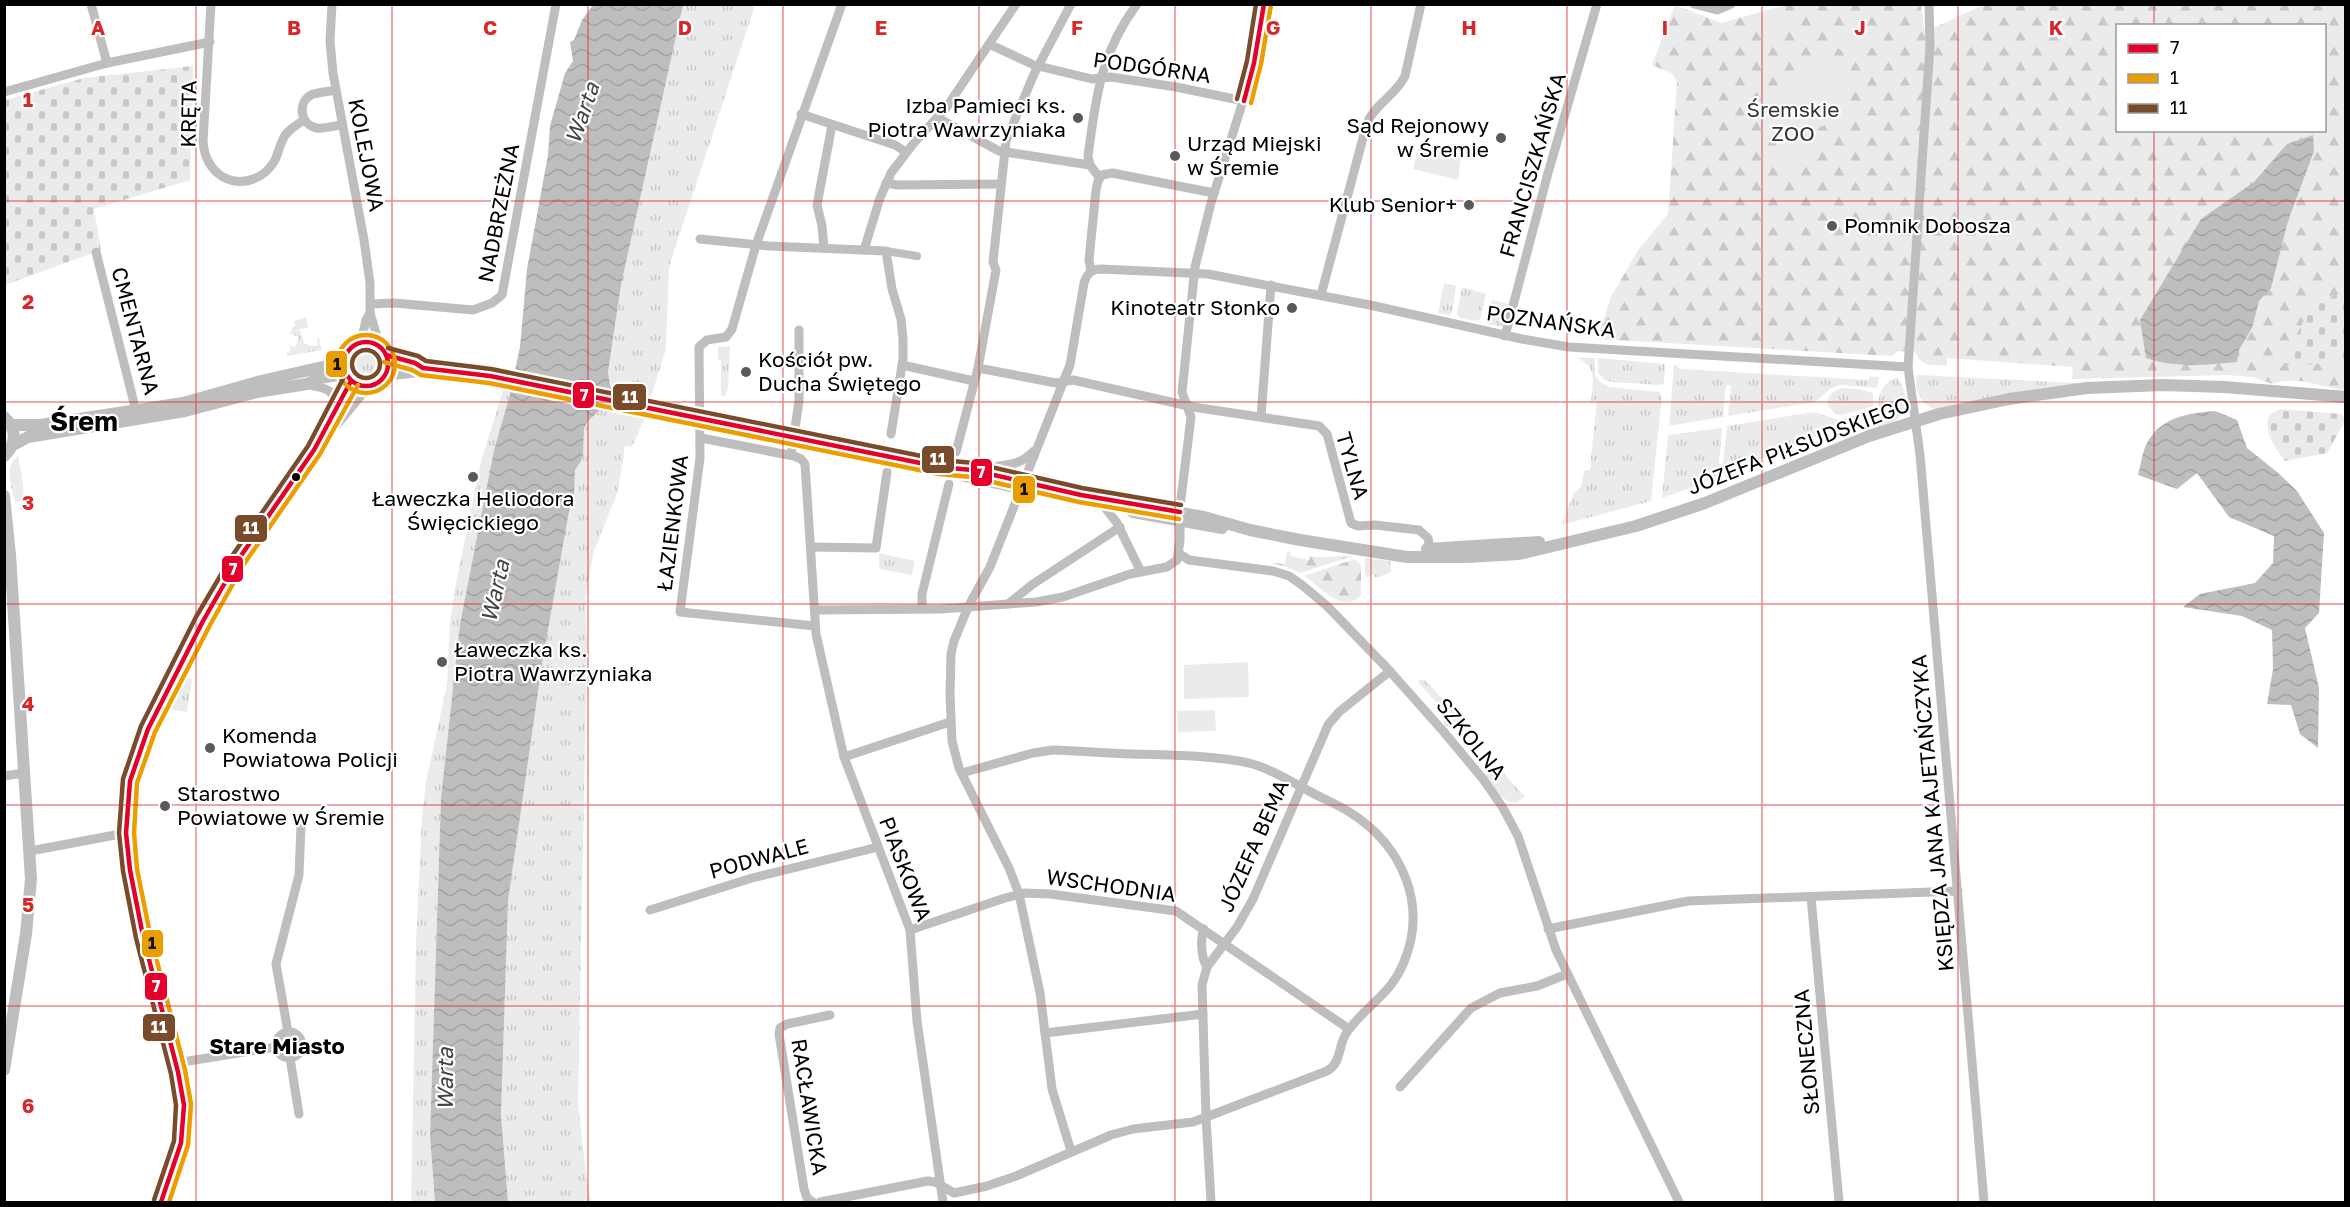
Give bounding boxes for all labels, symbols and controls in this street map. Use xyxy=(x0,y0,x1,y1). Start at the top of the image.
text: A xyxy=(91,15,105,39)
text: B xyxy=(287,15,301,39)
text: C xyxy=(483,15,497,39)
text: D xyxy=(678,15,692,39)
text: E xyxy=(875,15,887,39)
text: F xyxy=(1071,15,1083,39)
text: G xyxy=(1266,15,1280,39)
text: H xyxy=(1461,15,1477,39)
text: I xyxy=(1662,15,1668,39)
text: J xyxy=(1854,15,1866,39)
text: K xyxy=(2049,15,2064,39)
legend xyxy=(2116,24,2326,132)
text: 7 xyxy=(2170,36,2180,58)
street label: PODGÓRNA xyxy=(1092,46,1213,88)
text: 1 xyxy=(2170,66,2179,88)
street label: FRANCISZKAŃSKA xyxy=(1493,69,1571,260)
water label: Warta xyxy=(559,77,605,147)
street label: KRĘTA xyxy=(174,80,202,148)
text: 1 xyxy=(23,87,33,111)
place label: Izba Pamieci ks. Piotra Wawrzyniaka xyxy=(868,92,1066,142)
street label: KOLEJOWA xyxy=(343,96,391,213)
park label: Śremskie ZOO xyxy=(1747,96,1840,146)
text: 11 xyxy=(2170,96,2188,118)
marker: Izba Pamieci ks. Piotra Wawrzyniaka xyxy=(1071,111,1085,125)
place label: Sąd Rejonowy w Śremie xyxy=(1347,112,1489,162)
place label: Urząd Miejski w Śremie xyxy=(1187,130,1322,180)
marker: Sąd Rejonowy w Śremie xyxy=(1494,131,1508,145)
street label: NADBRZEŻNA xyxy=(472,141,524,285)
marker: Urząd Miejski w Śremie xyxy=(1168,149,1182,163)
place label: Klub Senior+ xyxy=(1329,191,1457,217)
marker: Klub Senior+ xyxy=(1462,198,1476,212)
place label: Pomnik Dobosza xyxy=(1844,212,2011,238)
marker: Pomnik Dobosza xyxy=(1825,219,1839,233)
street label: CMENTARNA xyxy=(106,264,165,397)
text: 2 xyxy=(22,289,34,313)
place label: Kinoteatr Słonko xyxy=(1110,294,1280,320)
street label: POZNAŃSKA xyxy=(1485,299,1617,343)
marker: Kinoteatr Słonko xyxy=(1285,301,1299,315)
place label: Kościół pw. Ducha Świętego xyxy=(758,346,921,396)
line badge: 1 xyxy=(325,350,348,378)
text: 1 xyxy=(333,354,341,374)
marker: Kościół pw. Ducha Świętego xyxy=(739,365,753,379)
line badge: 7 xyxy=(572,381,595,409)
line badge: 11 xyxy=(612,383,647,411)
text: 7 xyxy=(580,385,589,405)
text: 11 xyxy=(622,387,638,407)
street label: JÓZEFA PIŁSUDSKIEGO xyxy=(1684,391,1914,500)
district label: Śrem xyxy=(50,405,118,437)
street label: TYLNA xyxy=(1331,429,1375,503)
line badge: 11 xyxy=(921,445,955,474)
text: 11 xyxy=(930,449,946,469)
street label: ŁAZIENKOWA xyxy=(651,453,693,593)
line badge: 7 xyxy=(970,458,993,487)
text: 7 xyxy=(977,462,986,482)
marker: Ławeczka Heliodora Święcickiego xyxy=(466,470,480,484)
unlabelled marker xyxy=(290,471,302,483)
line badge: 1 xyxy=(1012,475,1036,504)
text: 1 xyxy=(1020,479,1028,499)
place label: Ławeczka Heliodora Święcickiego xyxy=(372,485,574,535)
text: 3 xyxy=(22,490,34,514)
line badge: 11 xyxy=(234,514,268,543)
text: 11 xyxy=(243,518,259,538)
line badge: 7 xyxy=(221,555,244,583)
water label: Warta xyxy=(474,556,515,625)
text: 7 xyxy=(229,559,238,579)
place label: Ławeczka ks. Piotra Wawrzyniaka xyxy=(454,636,652,686)
street label: KSIĘDZA JANA KAJETAŃCZYKA xyxy=(1905,654,1959,973)
marker: Ławeczka ks. Piotra Wawrzyniaka xyxy=(435,655,449,669)
text: 4 xyxy=(22,691,34,715)
street label: SZKOLNA xyxy=(1431,692,1513,784)
place label: Komenda Powiatowa Policji xyxy=(222,722,398,772)
marker: Komenda Powiatowa Policji xyxy=(203,741,217,755)
street label: JÓZEFA BEMA xyxy=(1212,775,1294,916)
place label: Starostwo Powiatowe w Śremie xyxy=(177,780,385,830)
marker: Starostwo Powiatowe w Śremie xyxy=(158,799,172,813)
street label: PIASKOWA xyxy=(874,813,938,925)
street label: PODWALE xyxy=(706,832,811,884)
street label: WSCHODNIA xyxy=(1045,863,1178,907)
text: 5 xyxy=(22,892,34,916)
line badge: 1 xyxy=(141,929,164,958)
text: 1 xyxy=(148,933,156,953)
line badge: 7 xyxy=(144,972,168,1001)
text: 7 xyxy=(152,976,161,996)
street label: SŁONECZNA xyxy=(1788,988,1824,1116)
line badge: 11 xyxy=(142,1013,176,1042)
text: 11 xyxy=(151,1017,167,1037)
district label: Stare Miasto xyxy=(209,1032,345,1059)
street label: RACŁAWICKA xyxy=(786,1037,834,1177)
water label: Warta xyxy=(431,1046,458,1110)
text: 6 xyxy=(22,1093,34,1117)

